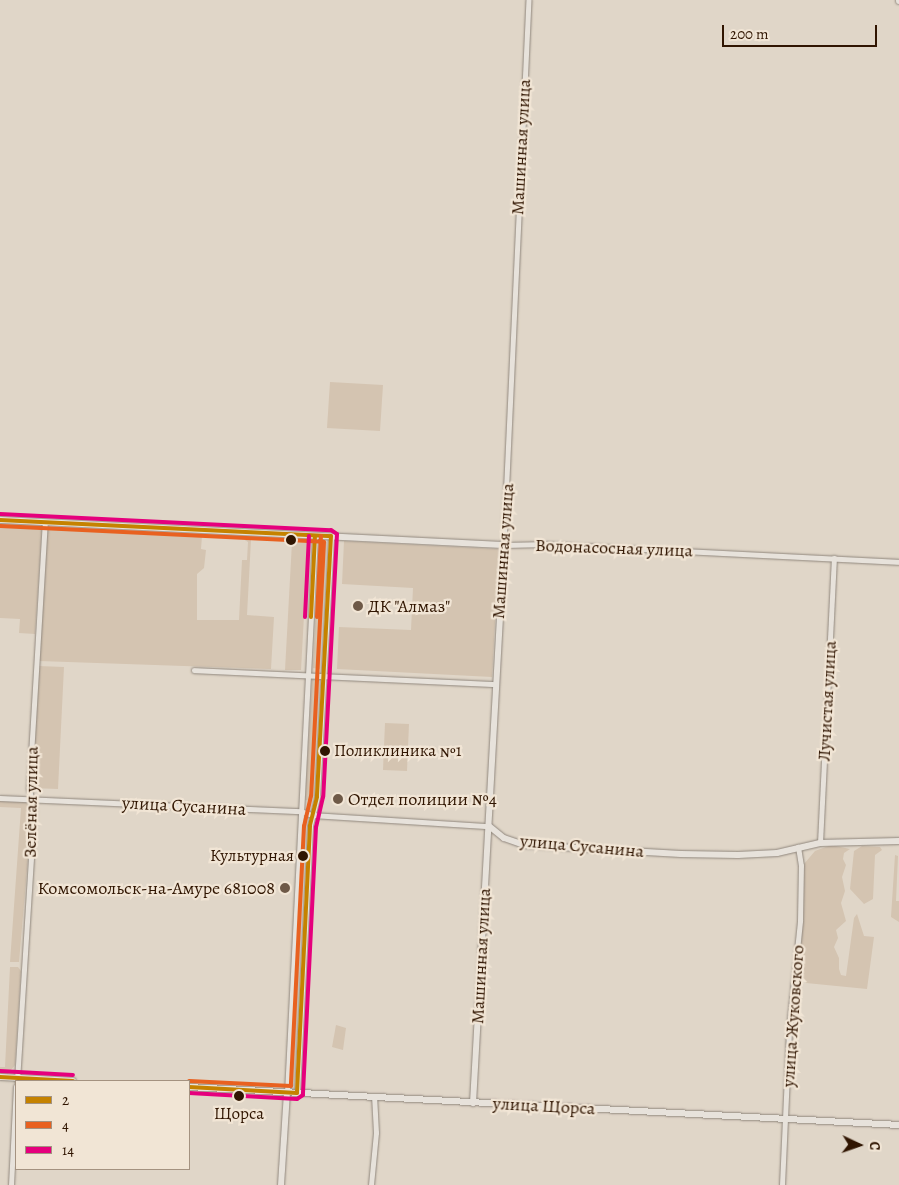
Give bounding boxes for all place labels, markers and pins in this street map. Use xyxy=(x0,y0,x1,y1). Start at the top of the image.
unlabelled marker xyxy=(286,535,296,545)
place label: ДК "Алмаз" xyxy=(368,595,451,617)
marker: ДК "Алмаз" xyxy=(352,600,364,612)
place label: Поликлиника №1 xyxy=(334,741,462,761)
marker: Поликлиника №1 xyxy=(320,746,330,756)
place label: Отдел полиции №4 xyxy=(348,788,497,810)
marker: Отдел полиции №4 xyxy=(332,793,344,805)
place label: Культурная xyxy=(210,846,294,866)
marker: Культурная xyxy=(298,851,308,861)
place label: Комсомольск-на-Амуре 681008 xyxy=(37,877,275,899)
marker: Комсомольск-на-Амуре 681008 xyxy=(279,882,291,894)
marker: Щорса xyxy=(234,1091,244,1101)
place label: Щорса xyxy=(214,1104,264,1124)

